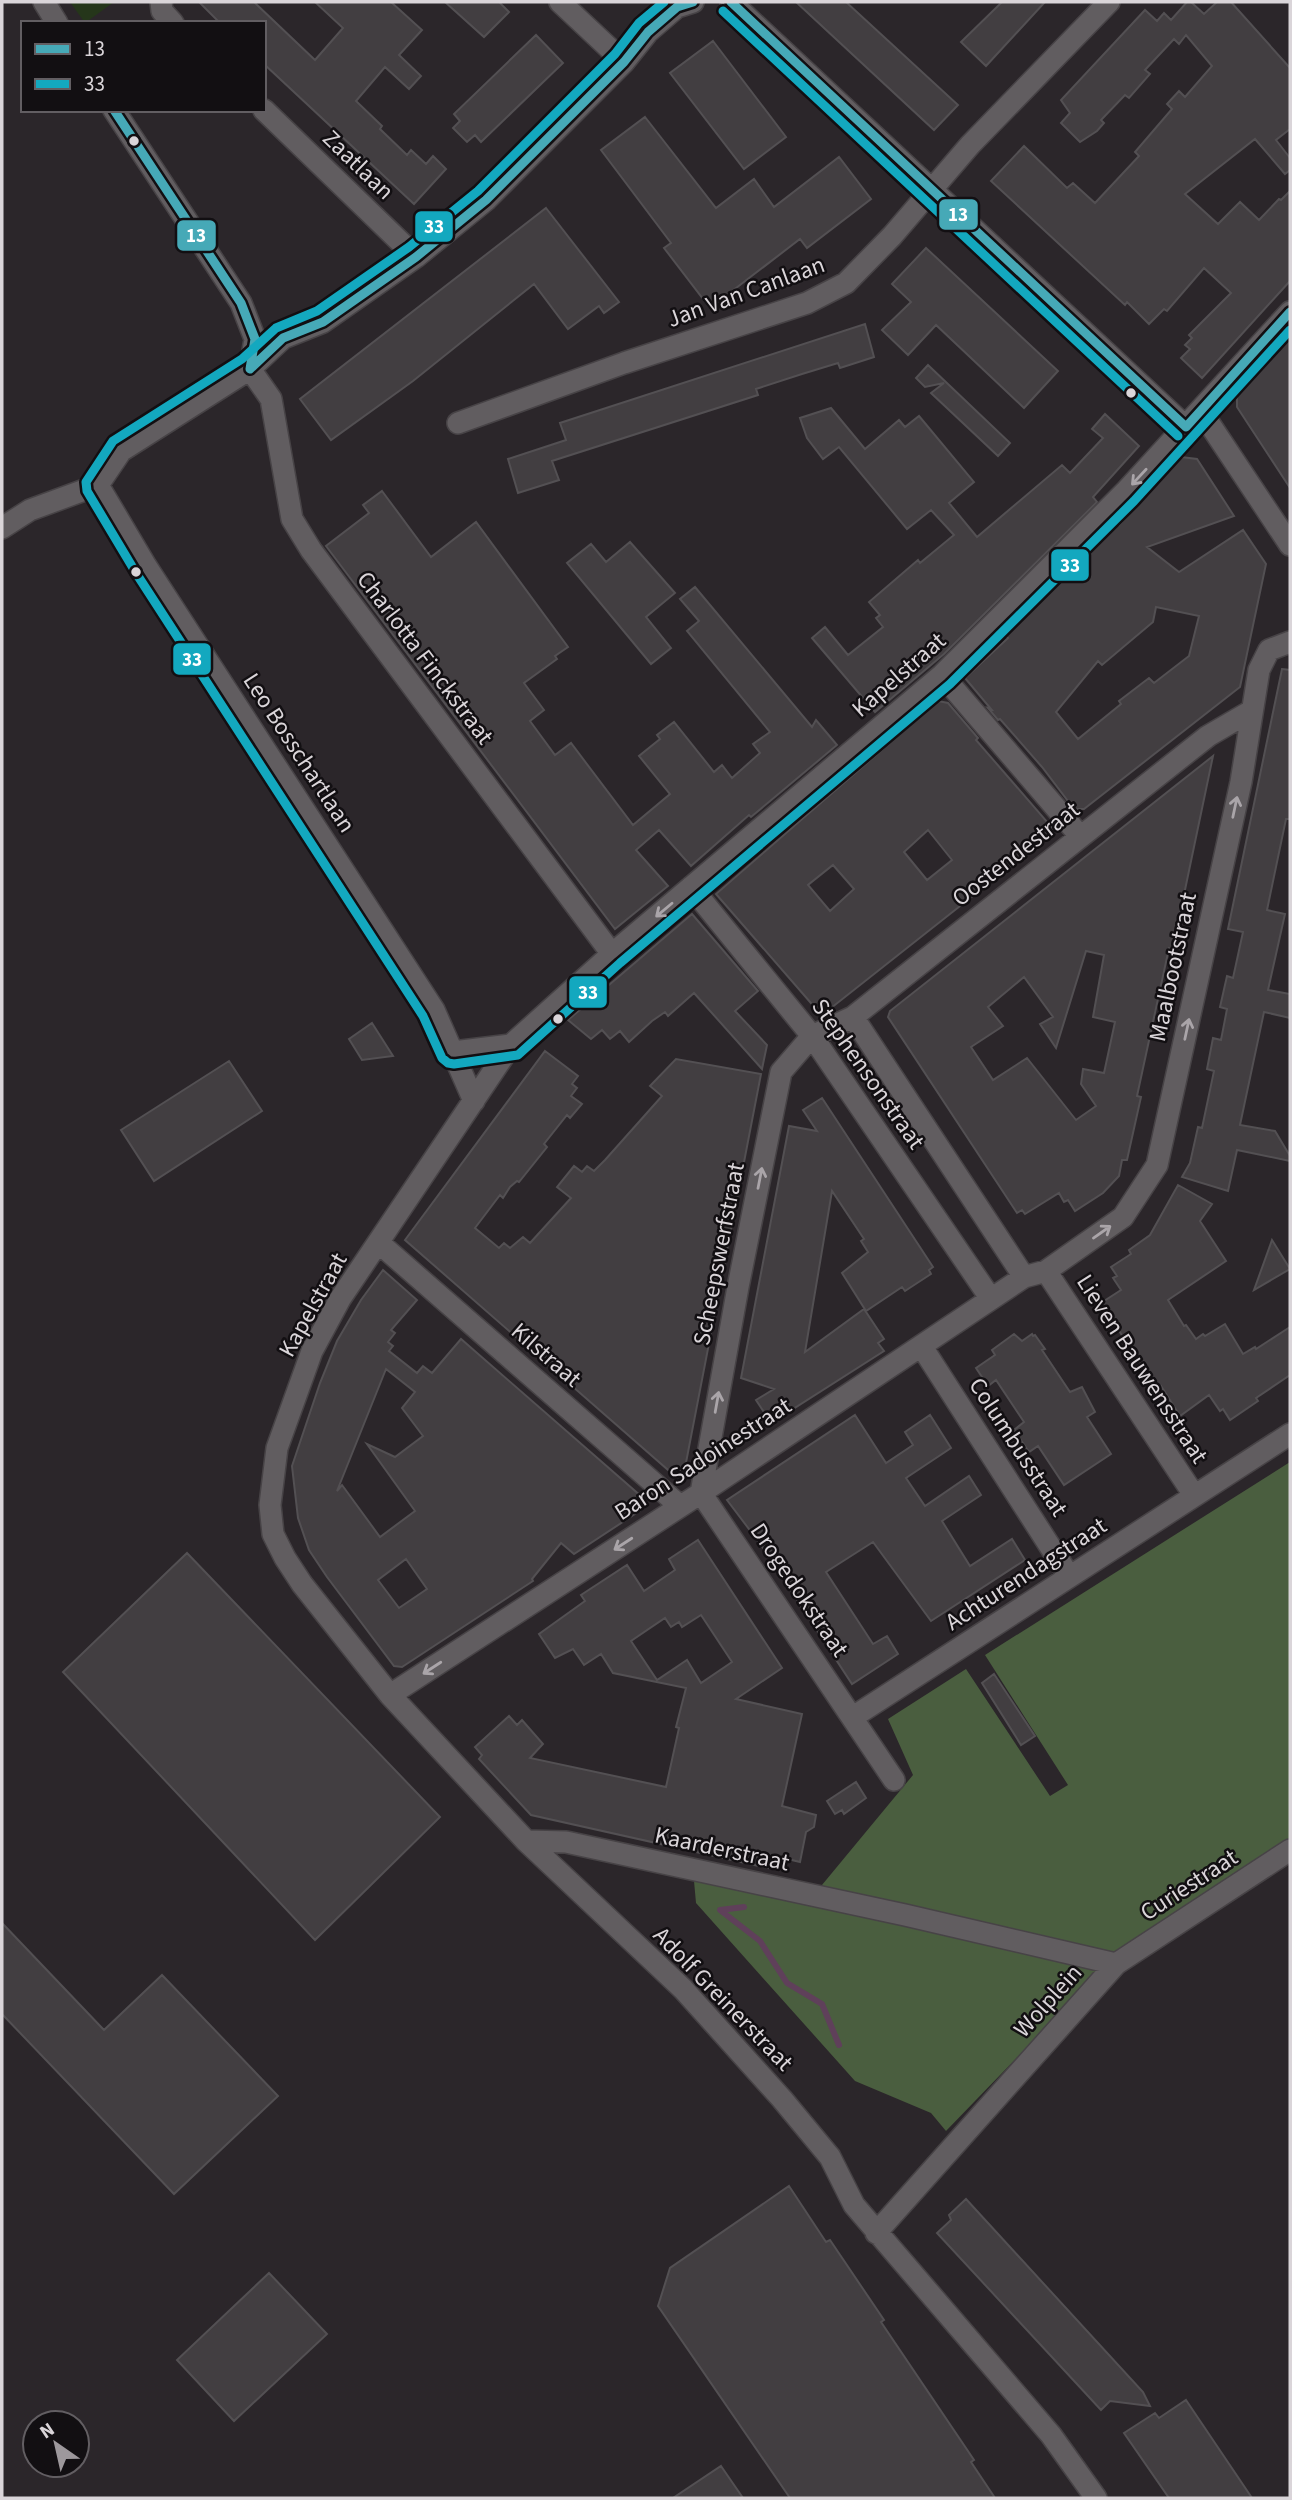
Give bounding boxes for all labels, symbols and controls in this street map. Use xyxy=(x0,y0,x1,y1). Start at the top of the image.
legend xyxy=(21,21,266,112)
text: 13 xyxy=(84,34,105,64)
text: 33 xyxy=(84,69,105,99)
street label: Zaatlaan xyxy=(314,122,402,208)
unlabelled marker xyxy=(127,134,141,148)
line badge: 13 xyxy=(938,198,979,231)
text: 13 xyxy=(948,202,968,229)
line badge: 33 xyxy=(414,210,454,243)
text: 33 xyxy=(424,214,444,241)
line badge: 13 xyxy=(176,219,217,252)
text: 13 xyxy=(186,223,206,250)
street label: Jan Van Canlaan xyxy=(662,247,830,337)
unlabelled marker xyxy=(1124,386,1138,400)
one-way arrow xyxy=(1131,468,1147,486)
line badge: 33 xyxy=(1050,548,1090,582)
text: 33 xyxy=(1060,553,1080,580)
street label: Charlotta Finckstraat xyxy=(348,564,502,752)
unlabelled marker xyxy=(129,565,143,579)
street label: Kapelstraat xyxy=(844,624,954,726)
line badge: 33 xyxy=(172,642,212,676)
text: 33 xyxy=(182,647,202,674)
street label: Leo Bosschartlaan xyxy=(234,666,364,840)
street label: Oostendestraat xyxy=(945,793,1087,915)
one-way arrow xyxy=(1229,796,1243,819)
street label: Maalbootstraat xyxy=(1140,889,1206,1045)
one-way arrow xyxy=(655,902,673,918)
line badge: 33 xyxy=(568,975,608,1009)
text: 33 xyxy=(578,980,598,1007)
street label: Stephensonstraat xyxy=(803,991,933,1157)
unlabelled marker xyxy=(551,1012,565,1026)
one-way arrow xyxy=(1180,1018,1194,1041)
street label: Scheepswerfstraat xyxy=(684,1160,754,1348)
one-way arrow xyxy=(753,1167,767,1190)
one-way arrow xyxy=(1092,1225,1111,1239)
street label: Kapelstraat xyxy=(270,1246,356,1364)
street label: Lieven Bauwensstraat xyxy=(1068,1267,1216,1471)
street label: Kilstraat xyxy=(503,1314,589,1396)
street label: Columbusstraat xyxy=(960,1371,1076,1523)
street label: Baron Sadoinestraat xyxy=(608,1389,798,1529)
one-way arrow xyxy=(711,1391,724,1414)
street label: Achturendagstraat xyxy=(938,1509,1114,1639)
street label: Drogedokstraat xyxy=(741,1516,857,1664)
one-way arrow xyxy=(614,1536,633,1551)
one-way arrow xyxy=(423,1661,443,1675)
street label: Kaarderstraat xyxy=(651,1818,793,1880)
street label: Curiestraat xyxy=(1133,1840,1245,1930)
street label: Adolf Greinerstraat xyxy=(645,1919,801,2079)
street label: Wolplein xyxy=(1005,1956,1091,2046)
north arrow xyxy=(21,2409,91,2479)
text: N xyxy=(35,2416,60,2446)

